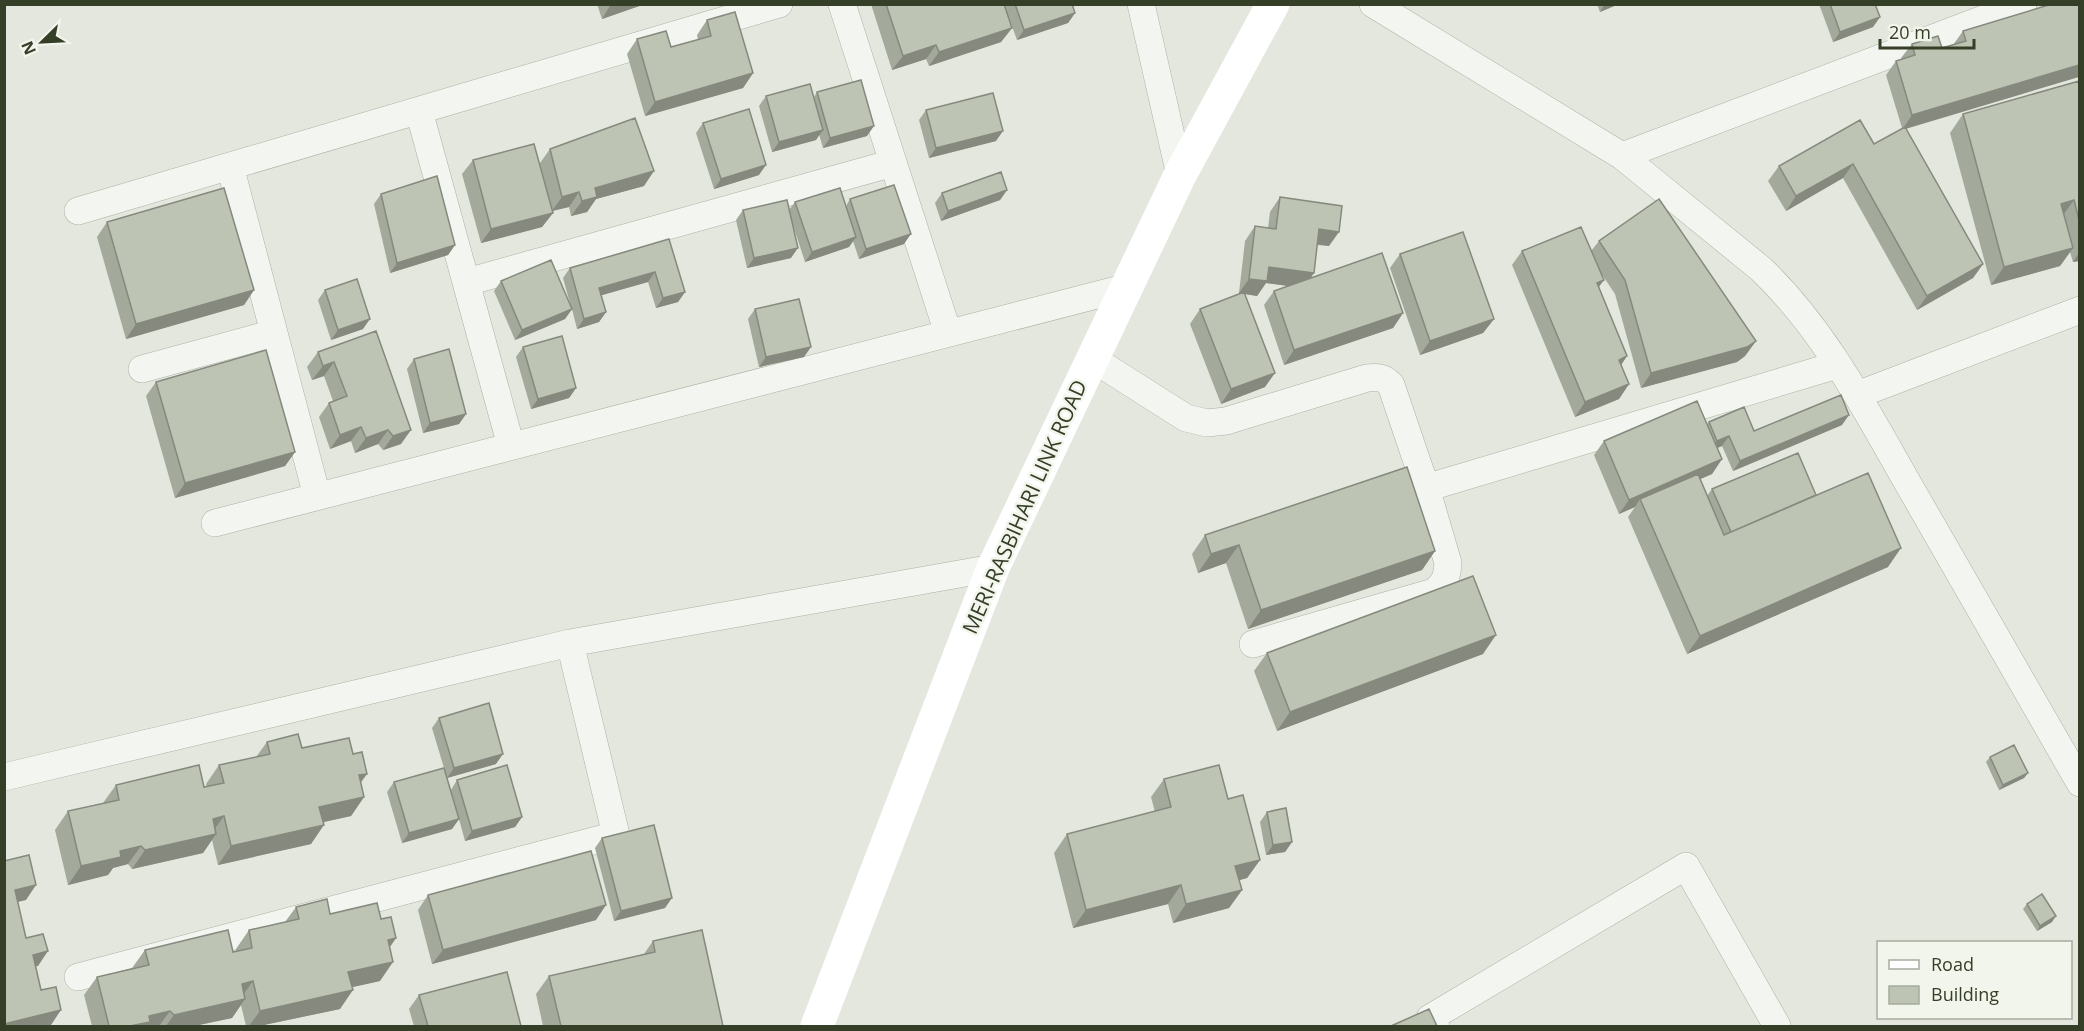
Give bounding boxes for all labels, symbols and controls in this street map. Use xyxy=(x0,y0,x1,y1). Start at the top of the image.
north arrow xyxy=(12,12,72,72)
scale bar xyxy=(1880,12,1974,50)
text: 20 m xyxy=(1889,20,1931,44)
text: N xyxy=(16,38,41,59)
street label: MERI-RASBIHARI LINK ROAD xyxy=(955,375,1093,638)
legend xyxy=(1877,941,2072,1019)
text: Road xyxy=(1931,952,1974,976)
text: Building xyxy=(1931,982,1999,1006)

